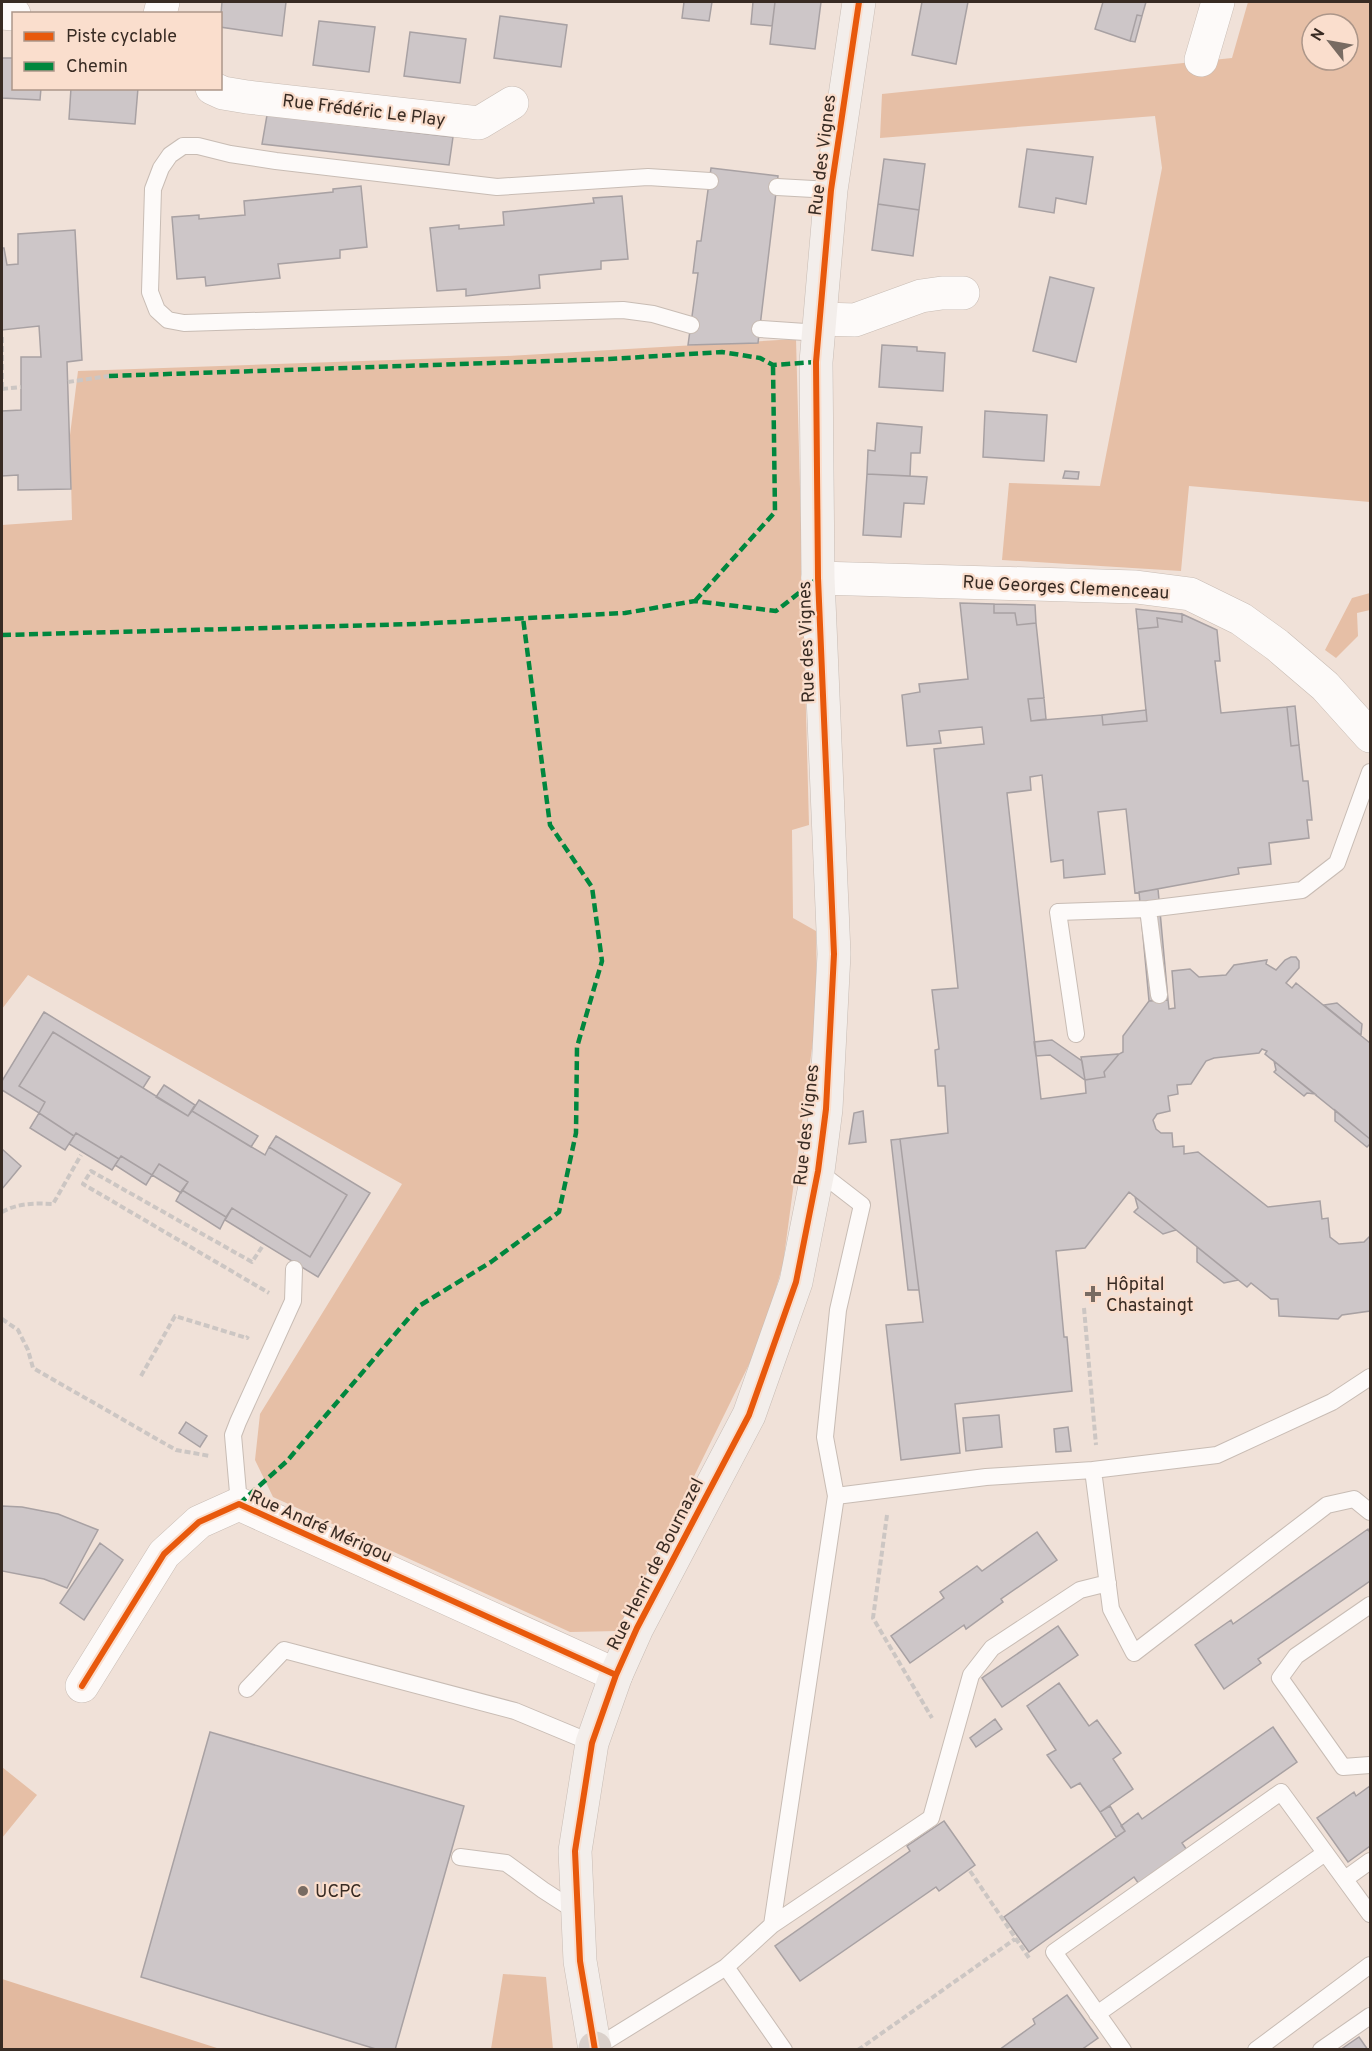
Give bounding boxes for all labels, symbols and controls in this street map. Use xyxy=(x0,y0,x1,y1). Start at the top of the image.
legend xyxy=(12,12,222,90)
north arrow xyxy=(1300,12,1360,72)
text: N xyxy=(1307,25,1330,45)
text: Piste cyclable xyxy=(66,26,177,49)
text: Chemin xyxy=(66,56,128,79)
street label: Rue Frédéric Le Play xyxy=(281,90,447,133)
street label: Rue des Vignes xyxy=(805,93,842,217)
street label: Rue Georges Clemenceau xyxy=(962,572,1170,605)
street label: Rue des Vignes xyxy=(794,581,821,703)
street label: Rue des Vignes xyxy=(790,1063,825,1187)
place label: Hôpital Chastaingt xyxy=(1106,1274,1194,1318)
marker: Hôpital Chastaingt xyxy=(1084,1285,1102,1303)
street label: Rue Henri de Bournazel xyxy=(603,1475,710,1655)
street label: Rue André Mérigou xyxy=(245,1486,395,1569)
place label: UCPC xyxy=(315,1881,362,1904)
marker: UCPC xyxy=(296,1884,310,1898)

